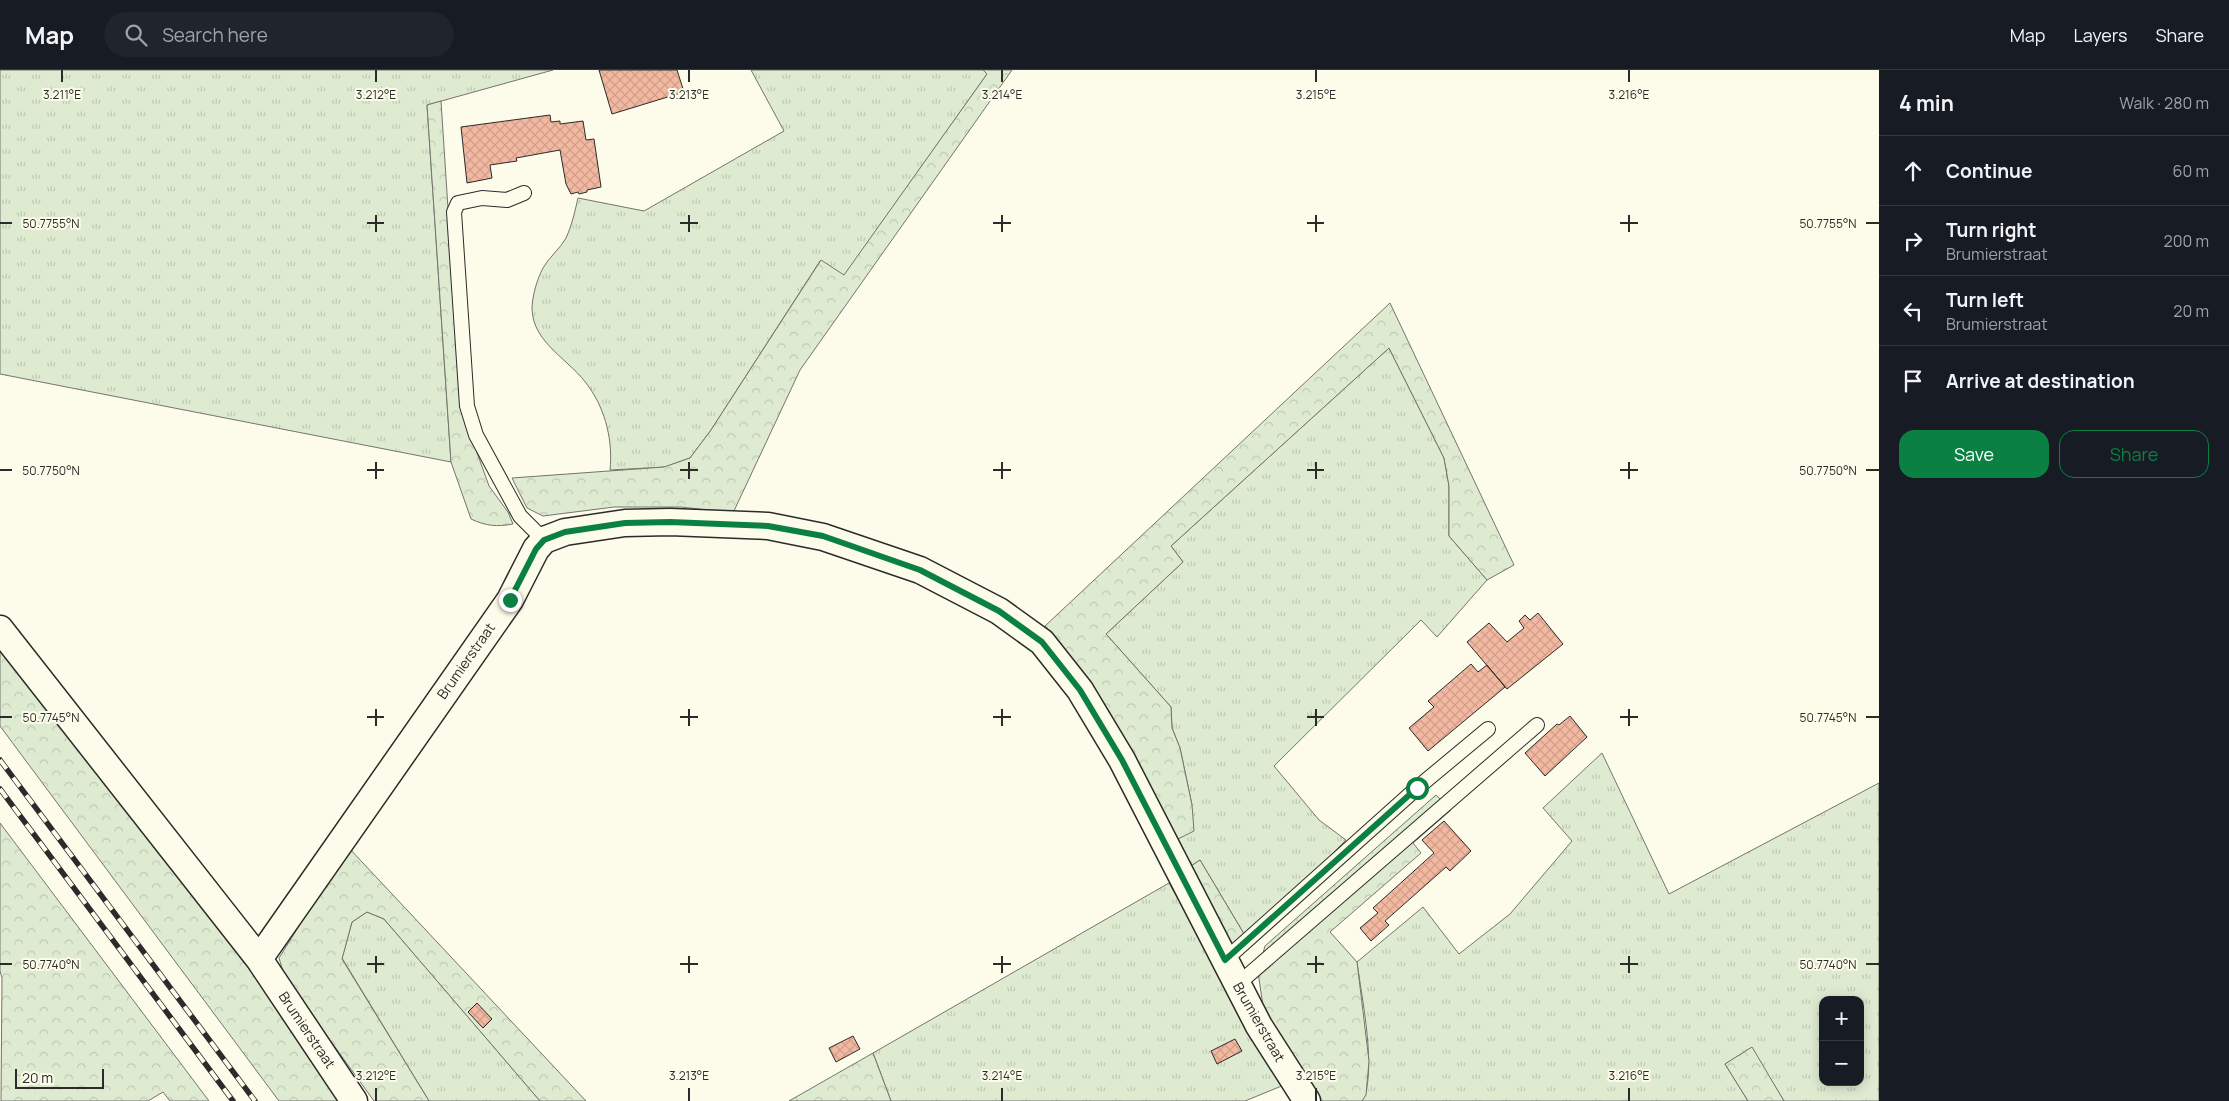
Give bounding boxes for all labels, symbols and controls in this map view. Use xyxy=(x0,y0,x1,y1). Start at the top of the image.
search box xyxy=(104,12,454,57)
text: Map xyxy=(25,18,74,51)
icon: search xyxy=(122,21,150,49)
text: Search here xyxy=(162,22,268,48)
text: Map xyxy=(2010,23,2045,47)
text: Layers xyxy=(2073,23,2127,47)
text: Share xyxy=(2155,23,2204,47)
text: 3.211°E xyxy=(43,86,81,103)
text: 3.212°E xyxy=(356,86,396,103)
text: 3.213°E xyxy=(669,86,709,103)
text: 3.214°E xyxy=(982,86,1022,103)
text: 3.215°E xyxy=(1296,86,1336,103)
text: 3.216°E xyxy=(1609,86,1650,103)
text: 4 min xyxy=(1899,89,1954,117)
text: Walk · 280 m xyxy=(2119,92,2209,114)
icon: ahead xyxy=(1899,157,1927,185)
text: Continue xyxy=(1946,158,2032,184)
text: 60 m xyxy=(2173,160,2209,182)
text: 50.7755°N xyxy=(22,215,80,232)
text: 50.7755°N xyxy=(1799,215,1857,232)
text: Turn right xyxy=(1946,217,2036,243)
icon: right xyxy=(1899,227,1927,255)
text: 200 m xyxy=(2164,230,2209,252)
text: Brumierstraat xyxy=(1946,243,2048,265)
text: Turn left xyxy=(1946,287,2024,313)
icon: left xyxy=(1899,297,1927,325)
text: 20 m xyxy=(2173,300,2209,322)
text: Brumierstraat xyxy=(1946,313,2048,335)
icon: arrive xyxy=(1899,367,1927,395)
text: Arrive at destination xyxy=(1946,368,2135,394)
button: Save xyxy=(1899,430,2049,478)
button: Share xyxy=(2059,430,2209,478)
text: 50.7750°N xyxy=(22,462,80,479)
text: 50.7750°N xyxy=(1799,462,1857,479)
route end xyxy=(499,589,522,612)
street label: Brumierstraat xyxy=(432,619,499,703)
text: 50.7745°N xyxy=(23,709,79,726)
text: 50.7745°N xyxy=(1800,709,1856,726)
route start xyxy=(1406,777,1429,800)
text: 50.7740°N xyxy=(22,956,80,973)
text: 50.7740°N xyxy=(1799,956,1857,973)
street label: Brumierstraat xyxy=(1229,978,1290,1065)
street label: Brumierstraat xyxy=(275,988,340,1072)
map controls xyxy=(1819,996,1864,1086)
button: + xyxy=(1819,996,1864,1041)
button: − xyxy=(1819,1041,1864,1086)
scale bar xyxy=(15,1066,104,1089)
text: 3.212°E xyxy=(356,1067,396,1084)
text: 3.213°E xyxy=(669,1067,709,1084)
text: 3.214°E xyxy=(982,1067,1022,1084)
text: 3.215°E xyxy=(1296,1067,1336,1084)
text: 3.216°E xyxy=(1609,1067,1650,1084)
text: 20 m xyxy=(22,1068,53,1087)

